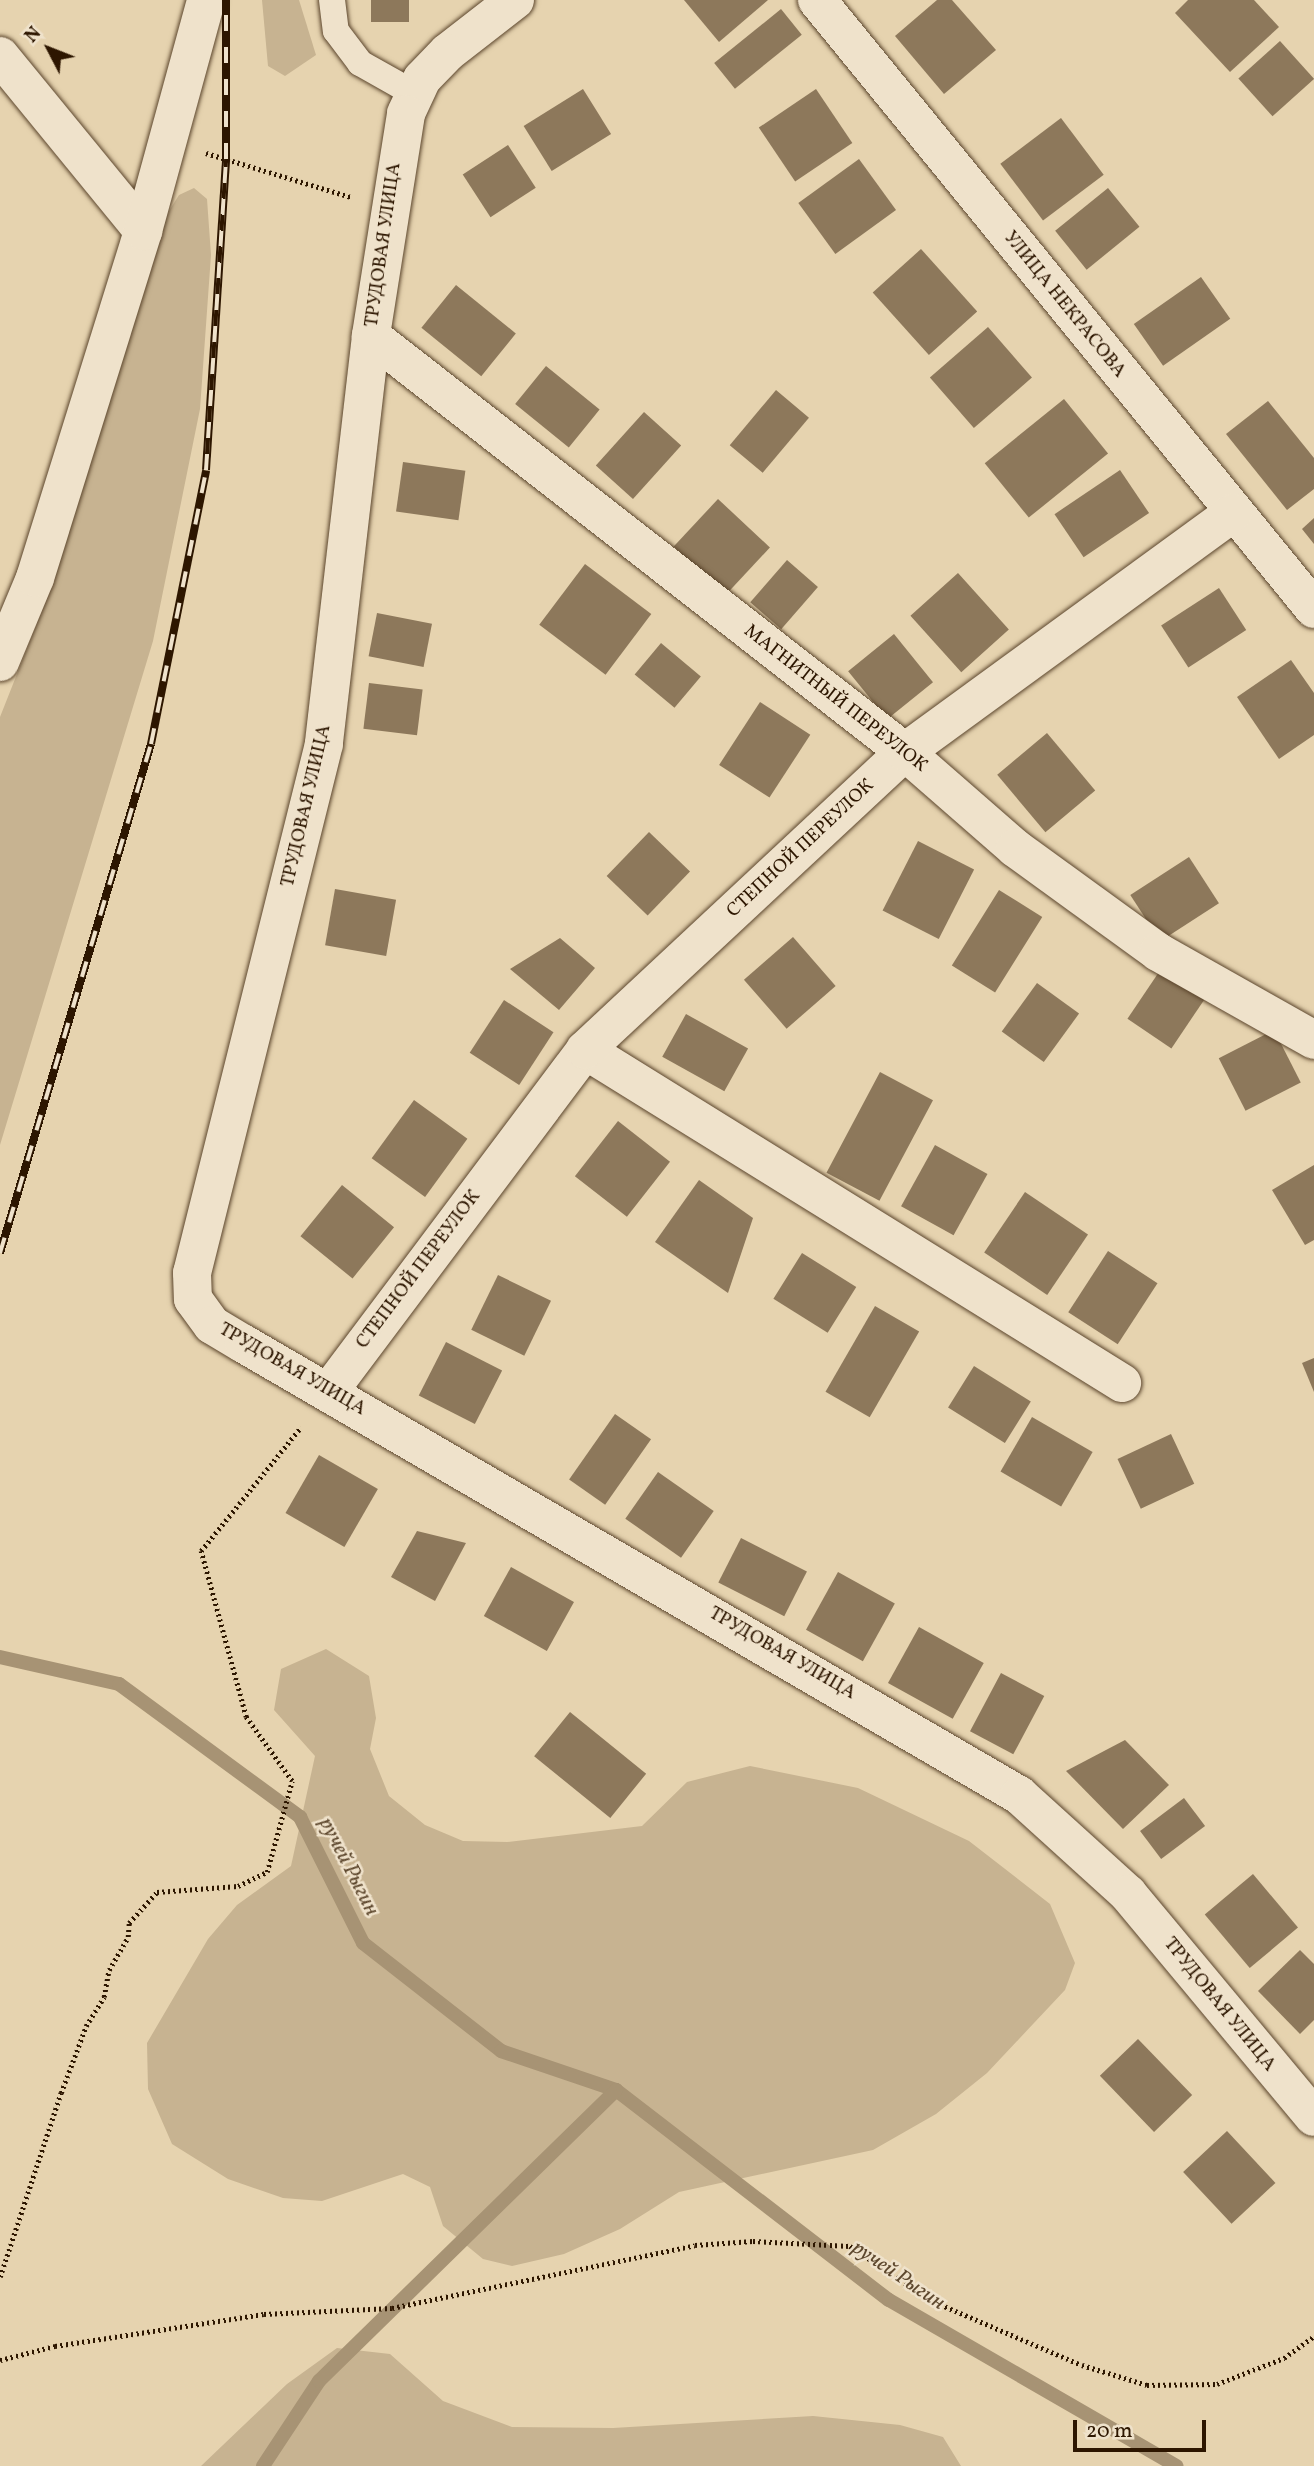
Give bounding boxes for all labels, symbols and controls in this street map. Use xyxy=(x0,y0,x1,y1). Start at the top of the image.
north arrow xyxy=(14,14,84,84)
text: N xyxy=(19,21,48,49)
street label: ТРУДОВАЯ УЛИЦА xyxy=(361,161,407,329)
street label: УЛИЦА НЕКРАСОВА xyxy=(998,227,1130,383)
street label: МАГНИТНЫЙ ПЕРЕУЛОК xyxy=(739,620,931,778)
street label: ТРУДОВАЯ УЛИЦА xyxy=(277,723,337,889)
street label: СТЕПНОЙ ПЕРЕУЛОК xyxy=(723,775,879,923)
street label: СТЕПНОЙ ПЕРЕУЛОК xyxy=(352,1186,486,1354)
street label: ТРУДОВАЯ УЛИЦА xyxy=(214,1319,370,1421)
street label: ТРУДОВАЯ УЛИЦА xyxy=(704,1603,860,1705)
water label: ручей Рыгин xyxy=(313,1814,383,1920)
street label: ТРУДОВАЯ УЛИЦА xyxy=(1158,1933,1280,2077)
water label: ручей Рыгин xyxy=(847,2236,949,2316)
scale bar xyxy=(1076,2406,1209,2450)
text: 20 m xyxy=(1086,2417,1132,2446)

